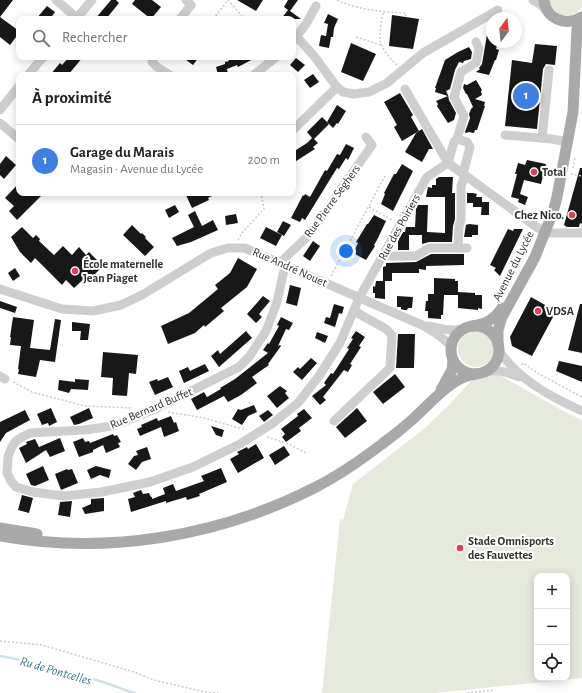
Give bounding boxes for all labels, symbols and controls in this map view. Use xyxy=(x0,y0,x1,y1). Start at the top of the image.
north arrow xyxy=(486,12,522,48)
search box xyxy=(16,16,296,60)
icon: search xyxy=(30,27,52,49)
text: Rechercher xyxy=(62,30,127,45)
pin: 1 xyxy=(513,81,539,111)
text: À proximité xyxy=(32,89,112,106)
text: Garage du Marais xyxy=(70,145,174,160)
text: 1 xyxy=(43,154,47,167)
text: 200 m xyxy=(248,154,280,167)
street label: Rue Pierre Seghers xyxy=(302,162,362,240)
text: Magasin · Avenue du Lycée xyxy=(70,163,203,176)
place label: Total xyxy=(542,166,566,178)
marker: Total xyxy=(529,167,539,177)
street label: Rue des Poiriers xyxy=(376,192,422,262)
place label: Chez Nico. xyxy=(514,209,564,221)
marker: Chez Nico. xyxy=(567,210,577,220)
street label: Avenue du Lycée xyxy=(490,229,537,303)
your location xyxy=(336,241,356,261)
street label: Rue André Nouet xyxy=(251,245,329,289)
place label: École maternelle Jean Piaget xyxy=(83,256,164,284)
marker: École maternelle Jean Piaget xyxy=(70,266,80,276)
place label: VDSA xyxy=(546,305,575,317)
marker: VDSA xyxy=(533,306,543,316)
street label: Rue Bernard Buffet xyxy=(108,385,194,431)
place label: Stade Omnisports des Fauvettes xyxy=(468,535,554,561)
marker: Stade Omnisports des Fauvettes xyxy=(455,543,465,553)
map controls xyxy=(534,573,570,681)
button: + xyxy=(534,573,570,609)
button: − xyxy=(534,609,570,645)
button: locate xyxy=(534,645,570,681)
water label: Ru de Pontcelles xyxy=(18,655,93,688)

